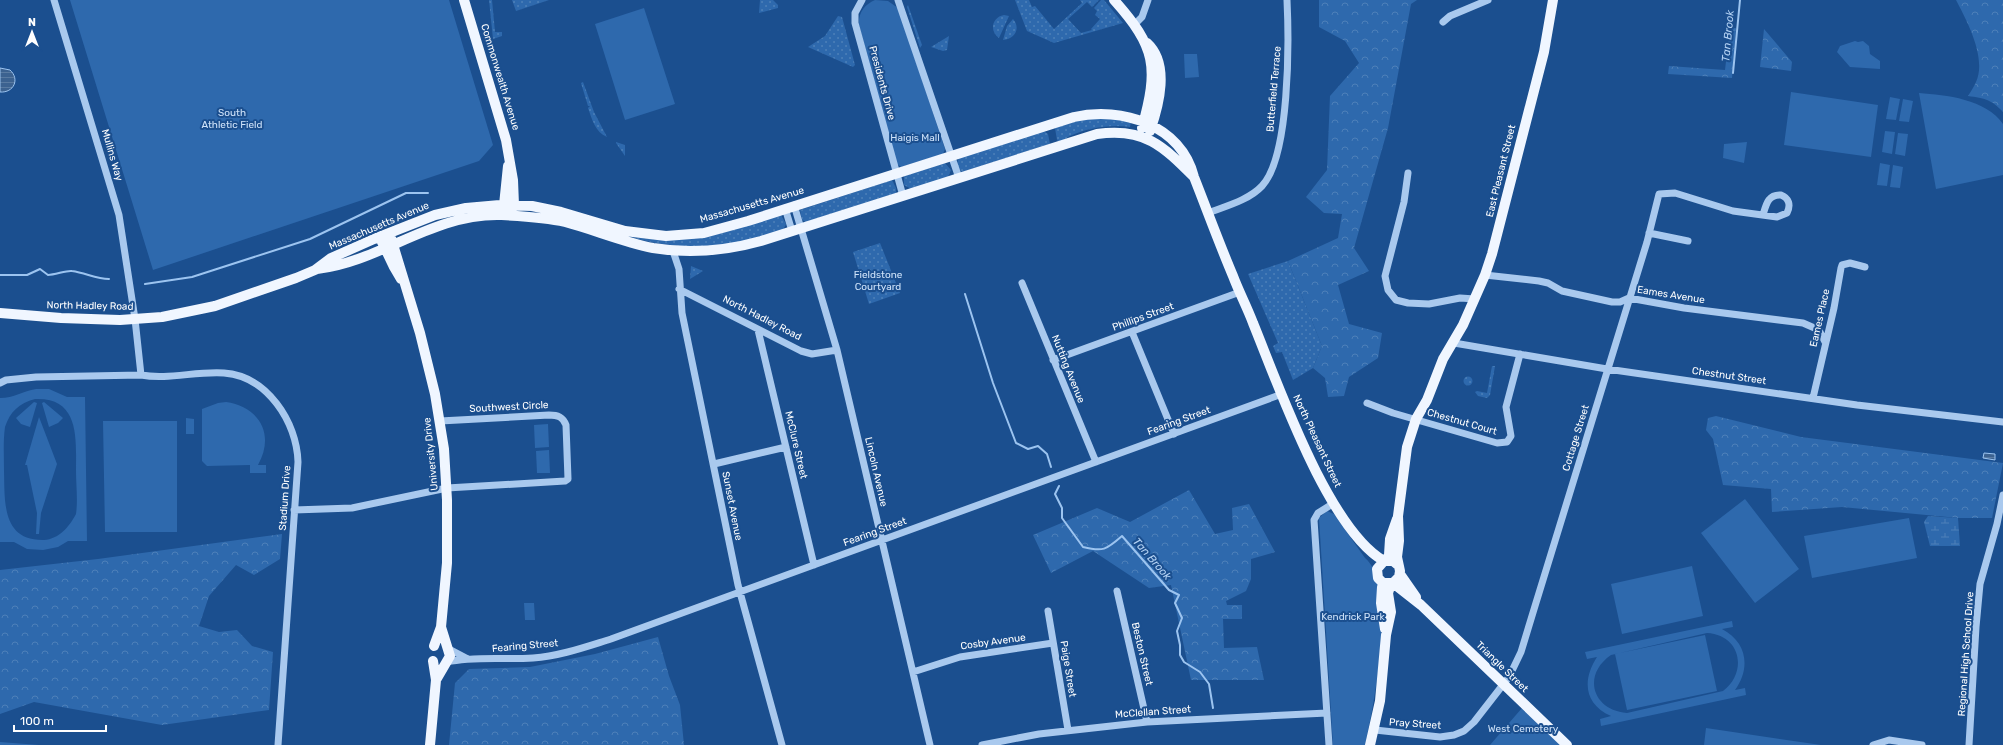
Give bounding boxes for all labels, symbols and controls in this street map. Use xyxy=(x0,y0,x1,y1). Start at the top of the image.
water label: Tan Brook xyxy=(1719,9,1737,62)
north arrow xyxy=(12,12,52,52)
text: N xyxy=(28,16,36,29)
street label: Commonwealth Avenue xyxy=(478,22,522,132)
street label: Presidents Drive xyxy=(866,45,898,122)
street label: Butterfield Terrace xyxy=(1264,45,1284,132)
park label: South Athletic Field xyxy=(202,107,263,131)
street label: East Pleasant Street xyxy=(1484,123,1518,218)
street label: Mullins Way xyxy=(99,128,125,183)
park label: Haigis Mall xyxy=(890,132,940,144)
street label: Massachusetts Avenue xyxy=(699,184,806,226)
street label: Massachusetts Avenue xyxy=(327,199,431,253)
park label: Fieldstone Courtyard xyxy=(854,269,903,293)
street label: Eames Avenue xyxy=(1636,284,1706,306)
street label: Eames Place xyxy=(1808,287,1833,348)
street label: North Hadley Road xyxy=(721,293,803,343)
street label: North Hadley Road xyxy=(47,299,134,313)
street label: Phillips Street xyxy=(1111,300,1175,334)
street label: Nutting Avenue xyxy=(1049,333,1087,405)
street label: Chestnut Street xyxy=(1691,365,1767,387)
street label: North Pleasant Street xyxy=(1290,393,1344,489)
street label: Southwest Circle xyxy=(469,399,549,415)
street label: Cottage Street xyxy=(1560,403,1592,473)
street label: Fearing Street xyxy=(1146,404,1212,438)
street label: Chestnut Court xyxy=(1426,406,1498,438)
street label: McClure Street xyxy=(782,410,810,480)
street label: University Drive xyxy=(421,416,441,491)
street label: Lincoln Avenue xyxy=(862,436,890,508)
street label: Stadium Drive xyxy=(277,465,293,531)
street label: Sunset Avenue xyxy=(719,470,745,542)
street label: Fearing Street xyxy=(842,515,908,549)
water label: Tan Brook xyxy=(1130,535,1174,583)
street label: Regional High School Drive xyxy=(1956,591,1976,717)
park label: Kendrick Park xyxy=(1321,611,1386,623)
street label: Beston Street xyxy=(1129,621,1155,687)
street label: Cosby Avenue xyxy=(960,631,1027,653)
street label: Fearing Street xyxy=(491,637,559,655)
street label: Triangle Street xyxy=(1473,639,1531,695)
street label: Paige Street xyxy=(1058,640,1078,698)
street label: McClellan Street xyxy=(1115,703,1191,721)
scale bar xyxy=(14,707,106,733)
text: 100 m xyxy=(20,714,54,728)
street label: Pray Street xyxy=(1389,716,1442,732)
park label: West Cemetery xyxy=(1488,723,1559,735)

